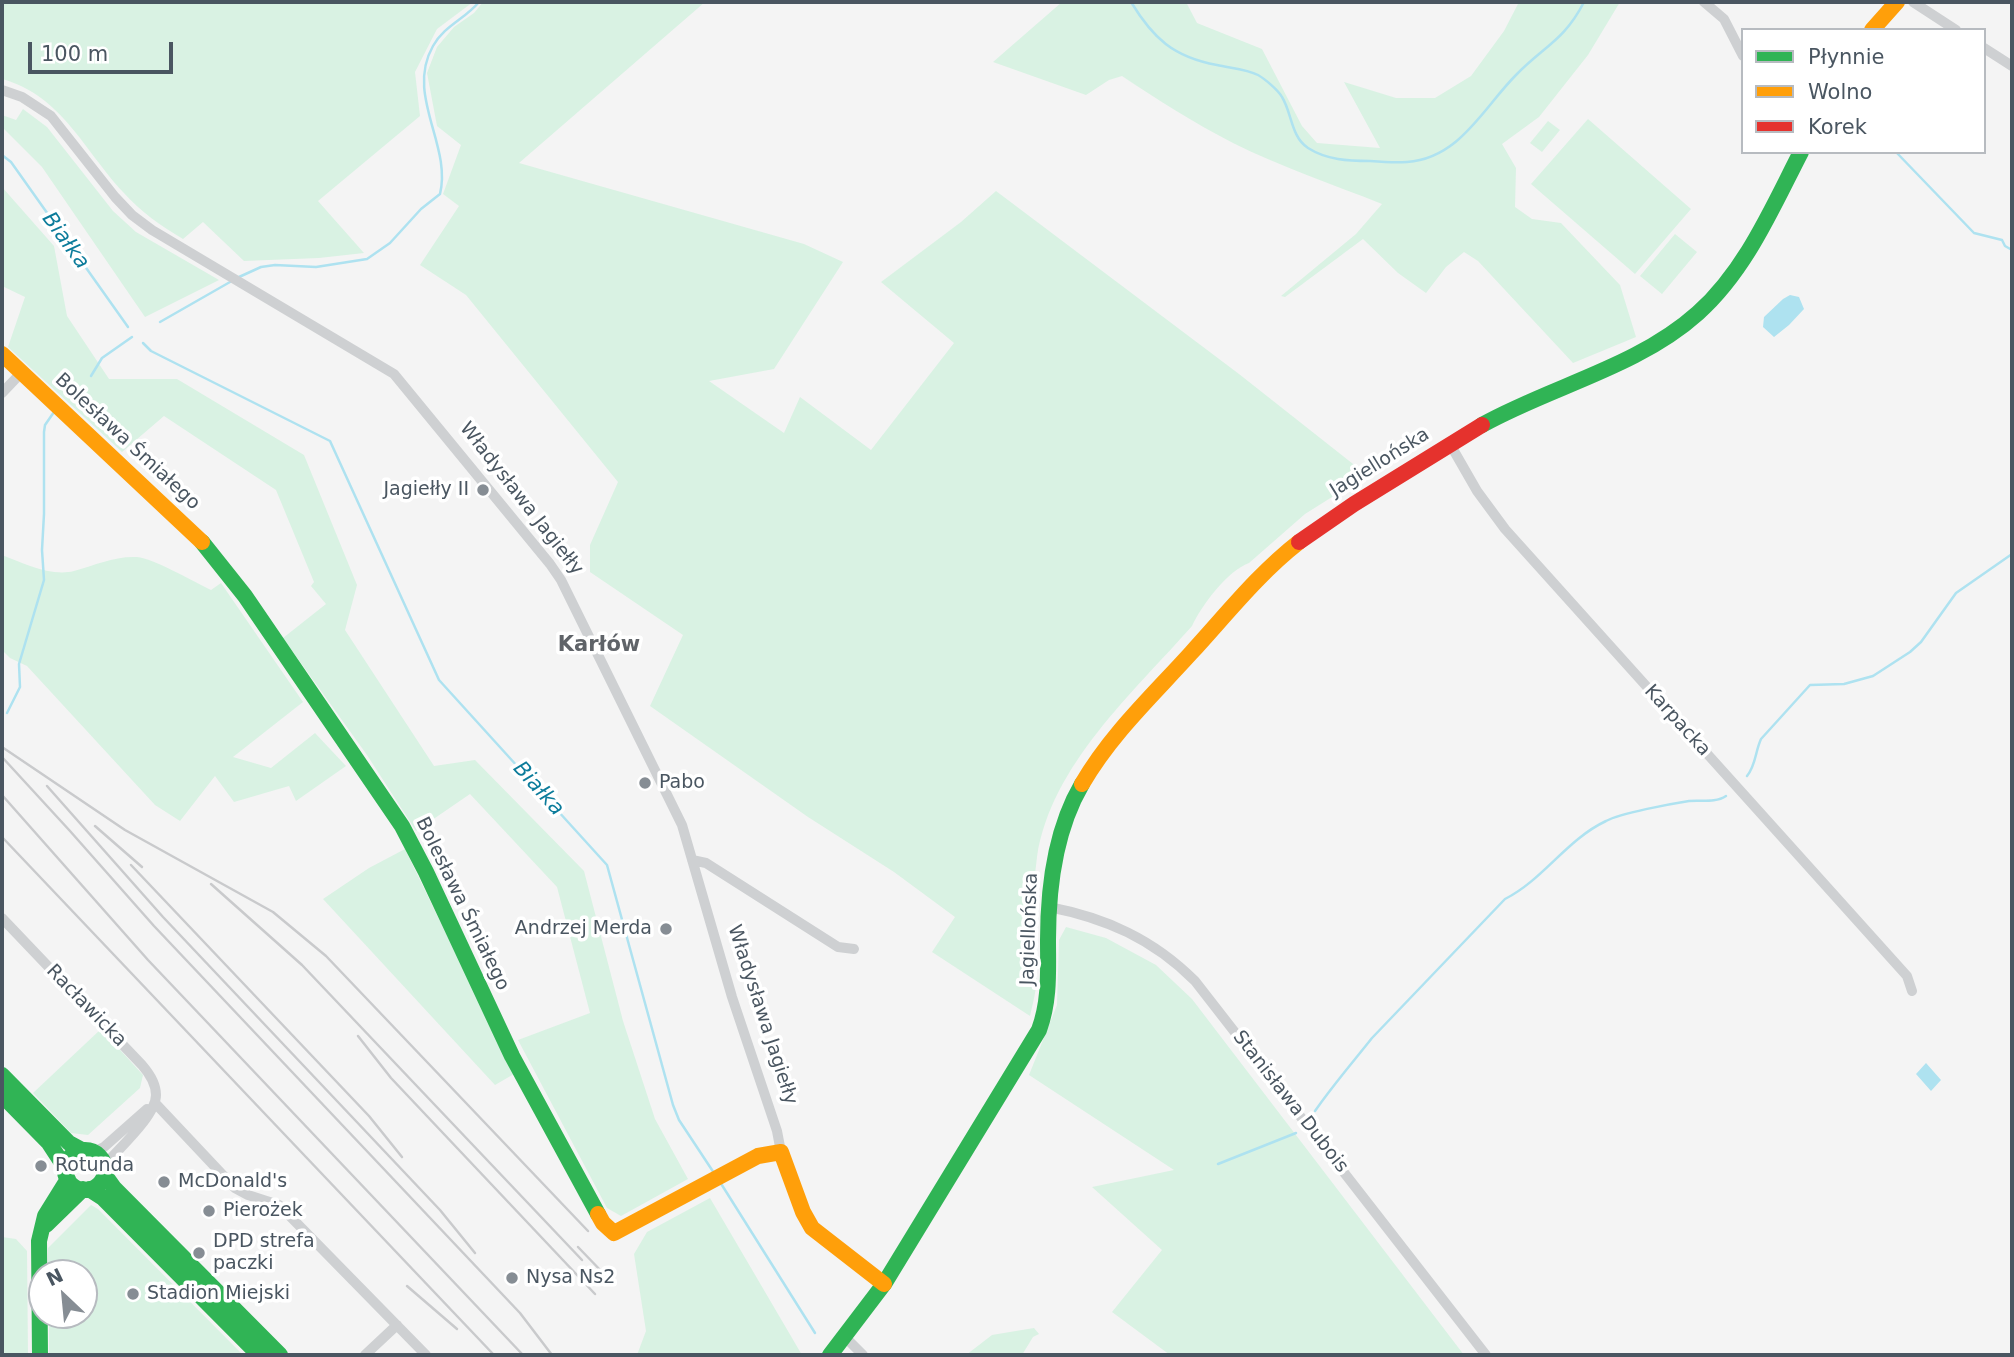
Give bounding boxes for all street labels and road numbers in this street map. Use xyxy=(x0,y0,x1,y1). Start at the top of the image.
street label: Bolesława Śmiałego xyxy=(50,369,204,515)
street label: Władysława Jagiełły xyxy=(454,418,588,580)
street label: Jagiellońska xyxy=(1326,423,1434,503)
street label: Karpacka xyxy=(1639,681,1715,761)
street label: Bolesława Śmiałego xyxy=(410,814,514,994)
street label: Jagiellońska xyxy=(1017,872,1043,986)
street label: Władysława Jagiełły xyxy=(722,922,802,1108)
street label: Racławicka xyxy=(41,960,131,1052)
street label: Stanisława Dubois xyxy=(1227,1026,1353,1178)

